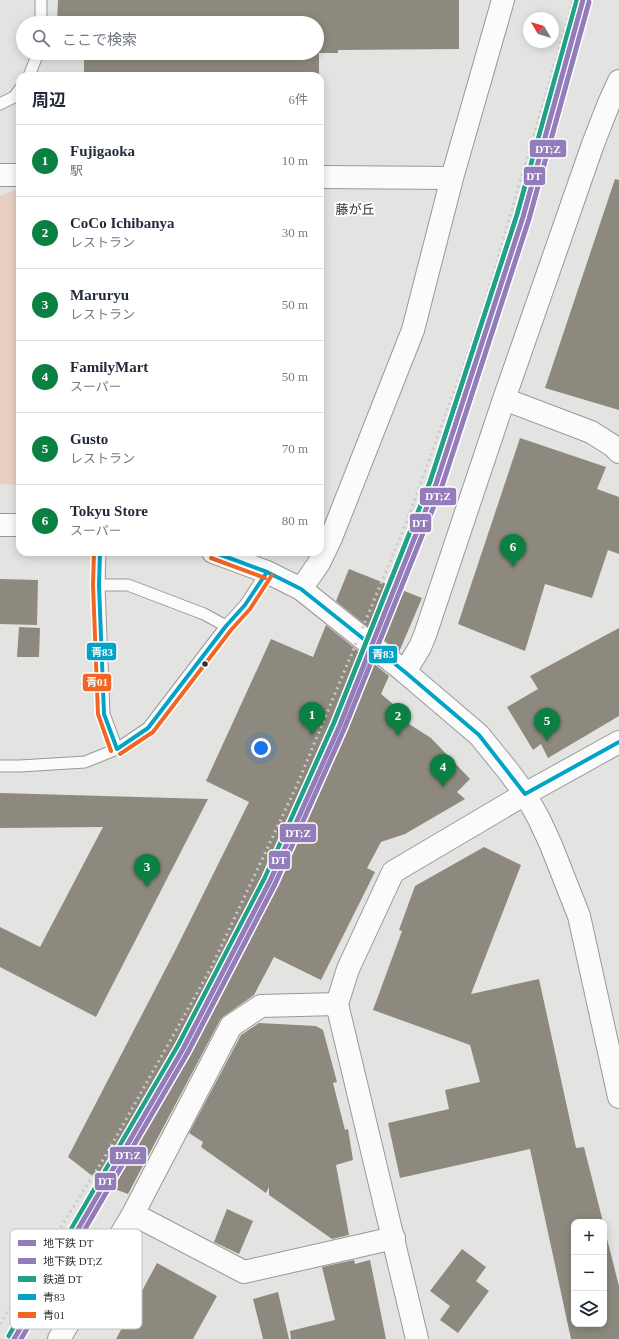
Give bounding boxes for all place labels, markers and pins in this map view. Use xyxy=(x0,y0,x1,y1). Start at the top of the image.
pin: 6 xyxy=(500,534,526,567)
unlabelled marker xyxy=(200,659,210,669)
pin: 1 xyxy=(299,702,325,735)
pin: 2 xyxy=(385,703,411,736)
pin: 5 xyxy=(534,708,560,741)
pin: 4 xyxy=(430,754,456,787)
pin: 3 xyxy=(134,854,160,887)

